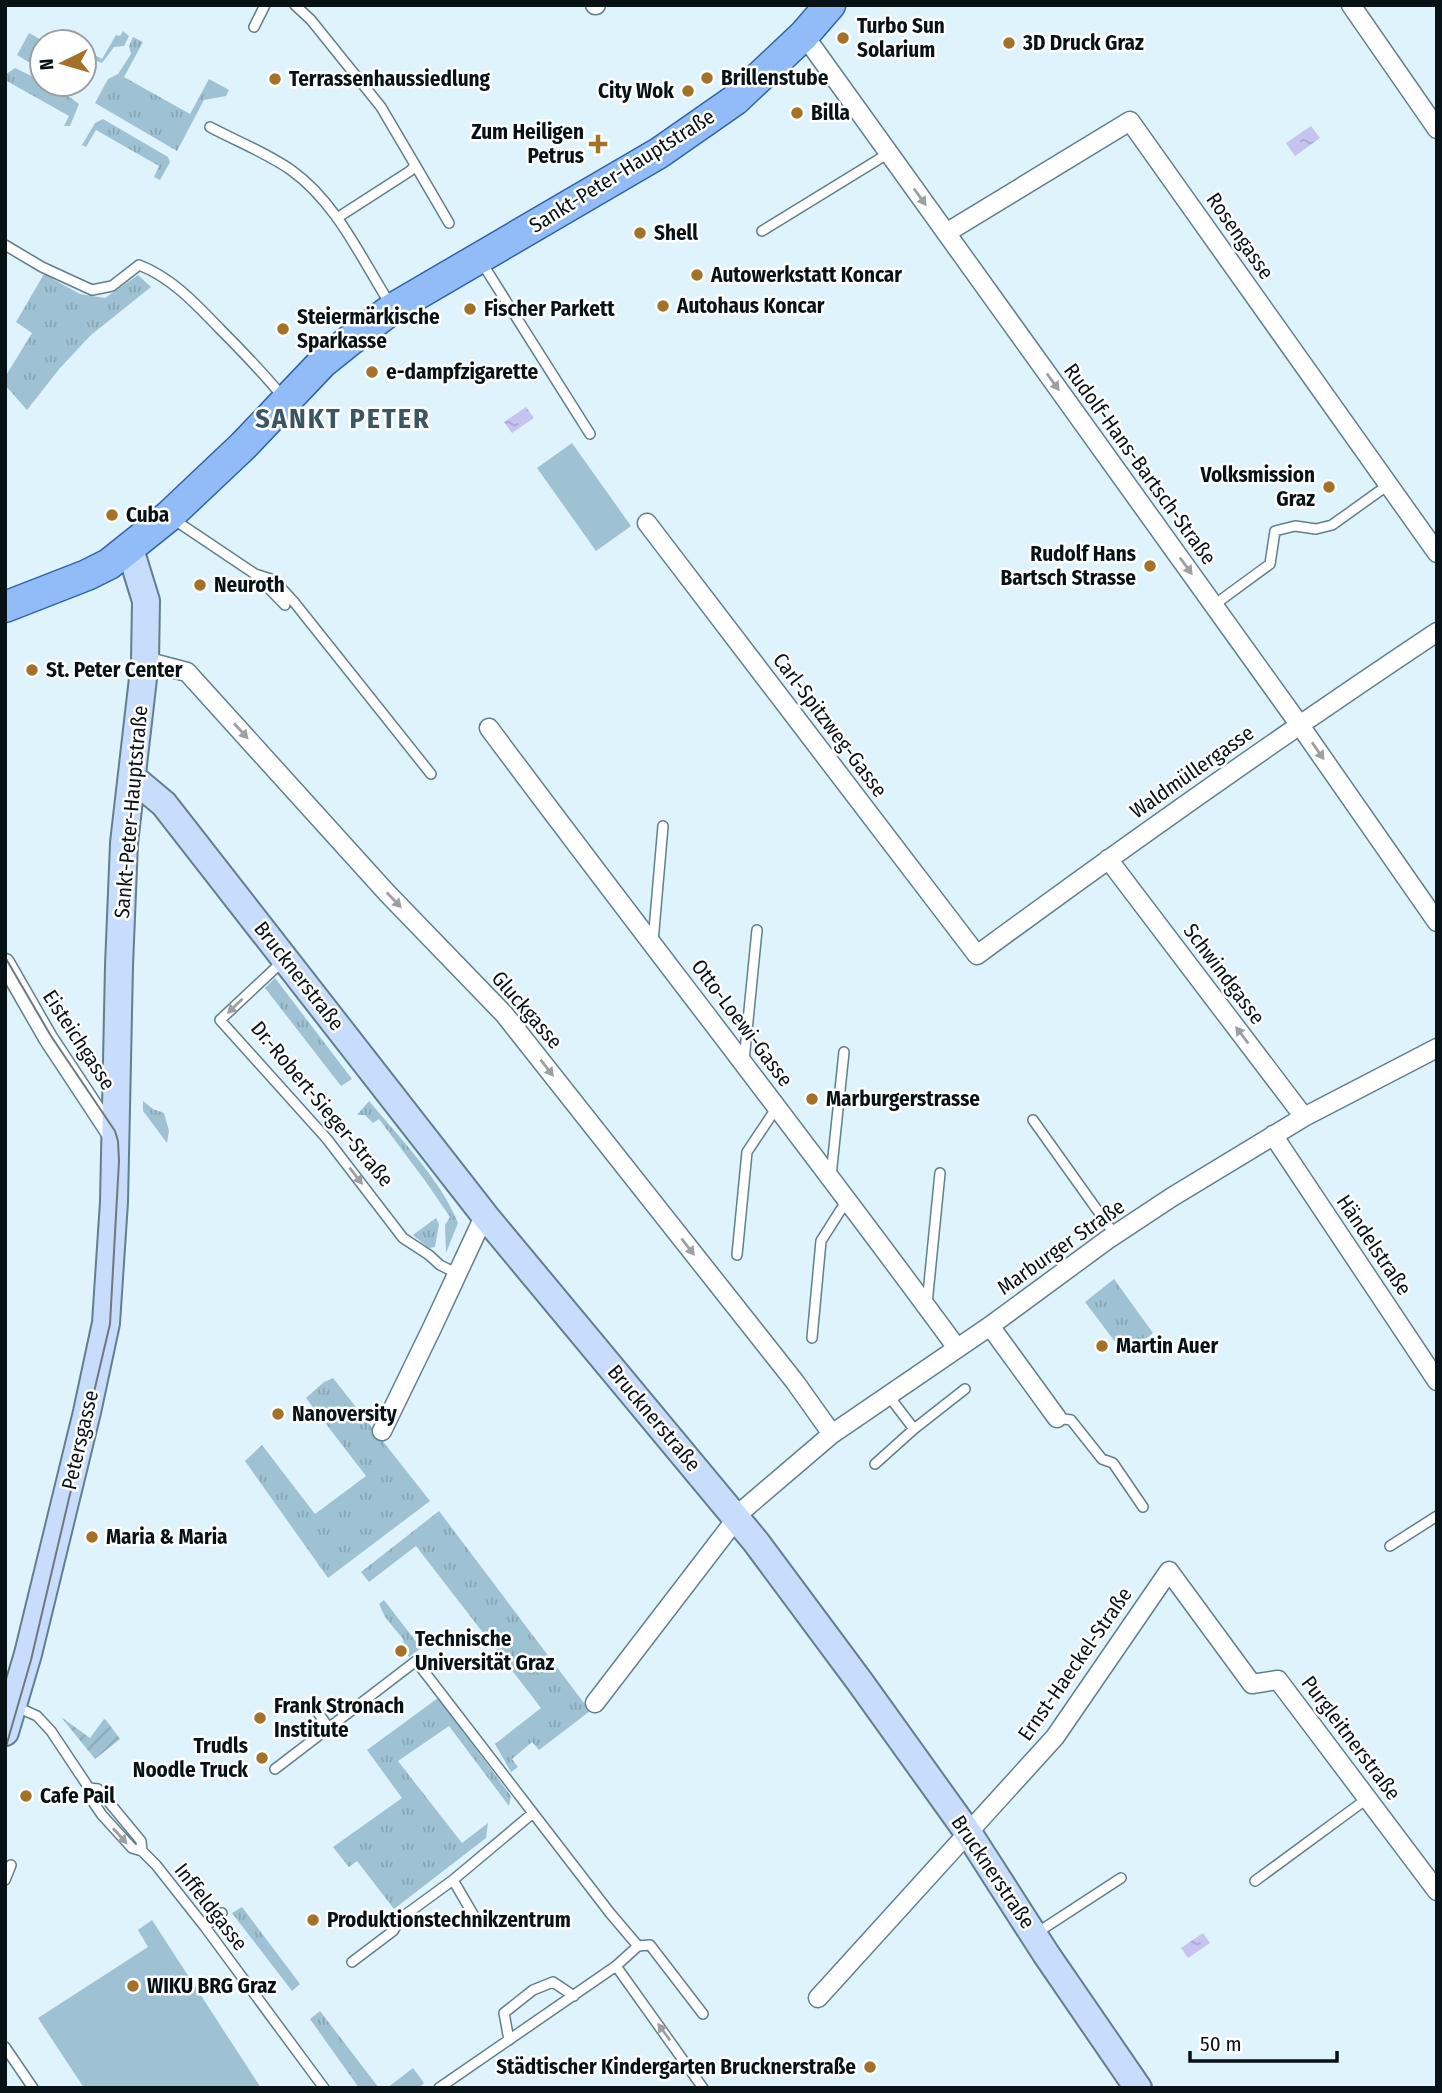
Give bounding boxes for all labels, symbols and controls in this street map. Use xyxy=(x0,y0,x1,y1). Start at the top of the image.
place label: Turbo Sun Solarium xyxy=(857,13,945,63)
north arrow xyxy=(28,28,98,98)
marker: Turbo Sun Solarium xyxy=(835,30,851,46)
place label: 3D Druck Graz xyxy=(1022,30,1144,56)
marker: 3D Druck Graz xyxy=(1001,35,1017,51)
text: N xyxy=(35,58,59,71)
place label: Brillenstube xyxy=(721,65,829,91)
place label: Terrassenhaussiedlung xyxy=(289,66,491,92)
marker: Brillenstube xyxy=(699,70,715,86)
marker: Terrassenhaussiedlung xyxy=(267,71,283,87)
place label: City Wok xyxy=(598,78,674,104)
marker: City Wok xyxy=(680,83,696,99)
place label: Billa xyxy=(811,100,850,126)
street label: Sankt-Peter-Hauptstraße xyxy=(524,103,720,239)
marker: Billa xyxy=(789,105,805,121)
place label: Zum Heiligen Petrus xyxy=(471,119,584,169)
marker: Zum Heiligen Petrus xyxy=(590,136,606,152)
street label: Rosengasse xyxy=(1201,187,1279,285)
one-way arrow xyxy=(913,188,927,206)
place label: Shell xyxy=(654,220,698,246)
marker: Shell xyxy=(632,225,648,241)
place label: Autowerkstatt Koncar xyxy=(710,262,902,288)
marker: Autowerkstatt Koncar xyxy=(689,267,705,283)
place label: Autohaus Koncar xyxy=(676,293,825,319)
place label: Fischer Parkett xyxy=(484,296,615,322)
marker: Autohaus Koncar xyxy=(655,298,671,314)
marker: Fischer Parkett xyxy=(462,301,478,317)
place label: Steiermärkische Sparkasse xyxy=(297,304,440,354)
marker: Steiermärkische Sparkasse xyxy=(275,321,291,337)
street label: Rudolf-Hans-Bartsch-Straße xyxy=(1058,358,1222,570)
place label: e-dampfzigarette xyxy=(386,359,538,385)
marker: e-dampfzigarette xyxy=(364,364,380,380)
one-way arrow xyxy=(1046,373,1060,391)
district label: SANKT PETER xyxy=(255,402,431,435)
place label: Volksmission Graz xyxy=(1199,462,1315,512)
marker: Volksmission Graz xyxy=(1321,479,1337,495)
place label: Cuba xyxy=(126,502,169,528)
marker: Cuba xyxy=(104,507,120,523)
place label: Rudolf Hans Bartsch Strasse xyxy=(1000,541,1136,591)
one-way arrow xyxy=(1179,557,1193,575)
marker: Rudolf Hans Bartsch Strasse xyxy=(1142,558,1158,574)
place label: Neuroth xyxy=(214,572,285,598)
marker: Neuroth xyxy=(192,577,208,593)
street label: Carl-Spitzweg-Gasse xyxy=(767,648,893,802)
place label: St. Peter Center xyxy=(46,657,183,683)
marker: St. Peter Center xyxy=(24,662,40,678)
street label: Sankt-Peter-Hauptstraße xyxy=(109,704,153,920)
street label: Waldmüllergasse xyxy=(1125,720,1259,824)
one-way arrow xyxy=(233,722,249,739)
one-way arrow xyxy=(1311,742,1325,760)
one-way arrow xyxy=(386,891,402,908)
street label: Brucknerstraße xyxy=(248,916,350,1036)
street label: Schwindgasse xyxy=(1178,918,1270,1030)
street label: Otto-Loewi-Gasse xyxy=(686,954,798,1092)
street label: Gluckgasse xyxy=(486,966,568,1054)
street label: Eisteichgasse xyxy=(37,985,121,1095)
one-way arrow xyxy=(227,997,244,1014)
street label: Dr.-Robert-Sieger-Straße xyxy=(245,1016,399,1192)
one-way arrow xyxy=(1235,1027,1250,1045)
one-way arrow xyxy=(539,1059,554,1077)
place label: Marburgerstrasse xyxy=(826,1086,980,1112)
marker: Marburgerstrasse xyxy=(804,1091,820,1107)
one-way arrow xyxy=(348,1167,362,1185)
street label: Händelstraße xyxy=(1331,1190,1417,1300)
street label: Marburger Straße xyxy=(992,1193,1130,1301)
one-way arrow xyxy=(680,1238,695,1255)
place label: Martin Auer xyxy=(1116,1333,1218,1359)
marker: Martin Auer xyxy=(1094,1338,1110,1354)
street label: Brucknerstraße xyxy=(602,1359,706,1477)
street label: Petersgasse xyxy=(56,1388,104,1492)
place label: Nanoversity xyxy=(292,1401,398,1427)
marker: Nanoversity xyxy=(270,1406,286,1422)
place label: Maria & Maria xyxy=(106,1524,228,1550)
marker: Maria & Maria xyxy=(84,1529,100,1545)
street label: Ernst-Haeckel-Straße xyxy=(1012,1582,1138,1746)
place label: Technische Universität Graz xyxy=(415,1626,555,1676)
marker: Technische Universität Graz xyxy=(393,1643,409,1659)
street label: Purgleitnerstraße xyxy=(1296,1671,1406,1805)
place label: Frank Stronach Institute xyxy=(274,1693,404,1743)
marker: Frank Stronach Institute xyxy=(252,1710,268,1726)
place label: Trudls Noodle Truck xyxy=(133,1733,248,1783)
marker: Trudls Noodle Truck xyxy=(254,1750,270,1766)
place label: Cafe Pail xyxy=(40,1783,115,1809)
marker: Cafe Pail xyxy=(18,1788,34,1804)
street label: Brucknerstraße xyxy=(945,1810,1041,1934)
one-way arrow xyxy=(112,1827,127,1844)
street label: Inffeldgasse xyxy=(169,1858,253,1956)
place label: Produktionstechnikzentrum xyxy=(327,1907,571,1933)
marker: Produktionstechnikzentrum xyxy=(305,1912,321,1928)
place label: WIKU BRG Graz xyxy=(147,1973,276,1999)
marker: WIKU BRG Graz xyxy=(125,1978,141,1994)
scale bar xyxy=(1190,2020,1337,2064)
one-way arrow xyxy=(657,2023,671,2041)
text: 50 m xyxy=(1200,2031,1242,2057)
place label: Städtischer Kindergarten Brucknerstraße xyxy=(496,2054,856,2080)
marker: Städtischer Kindergarten Brucknerstraße xyxy=(862,2059,878,2075)

